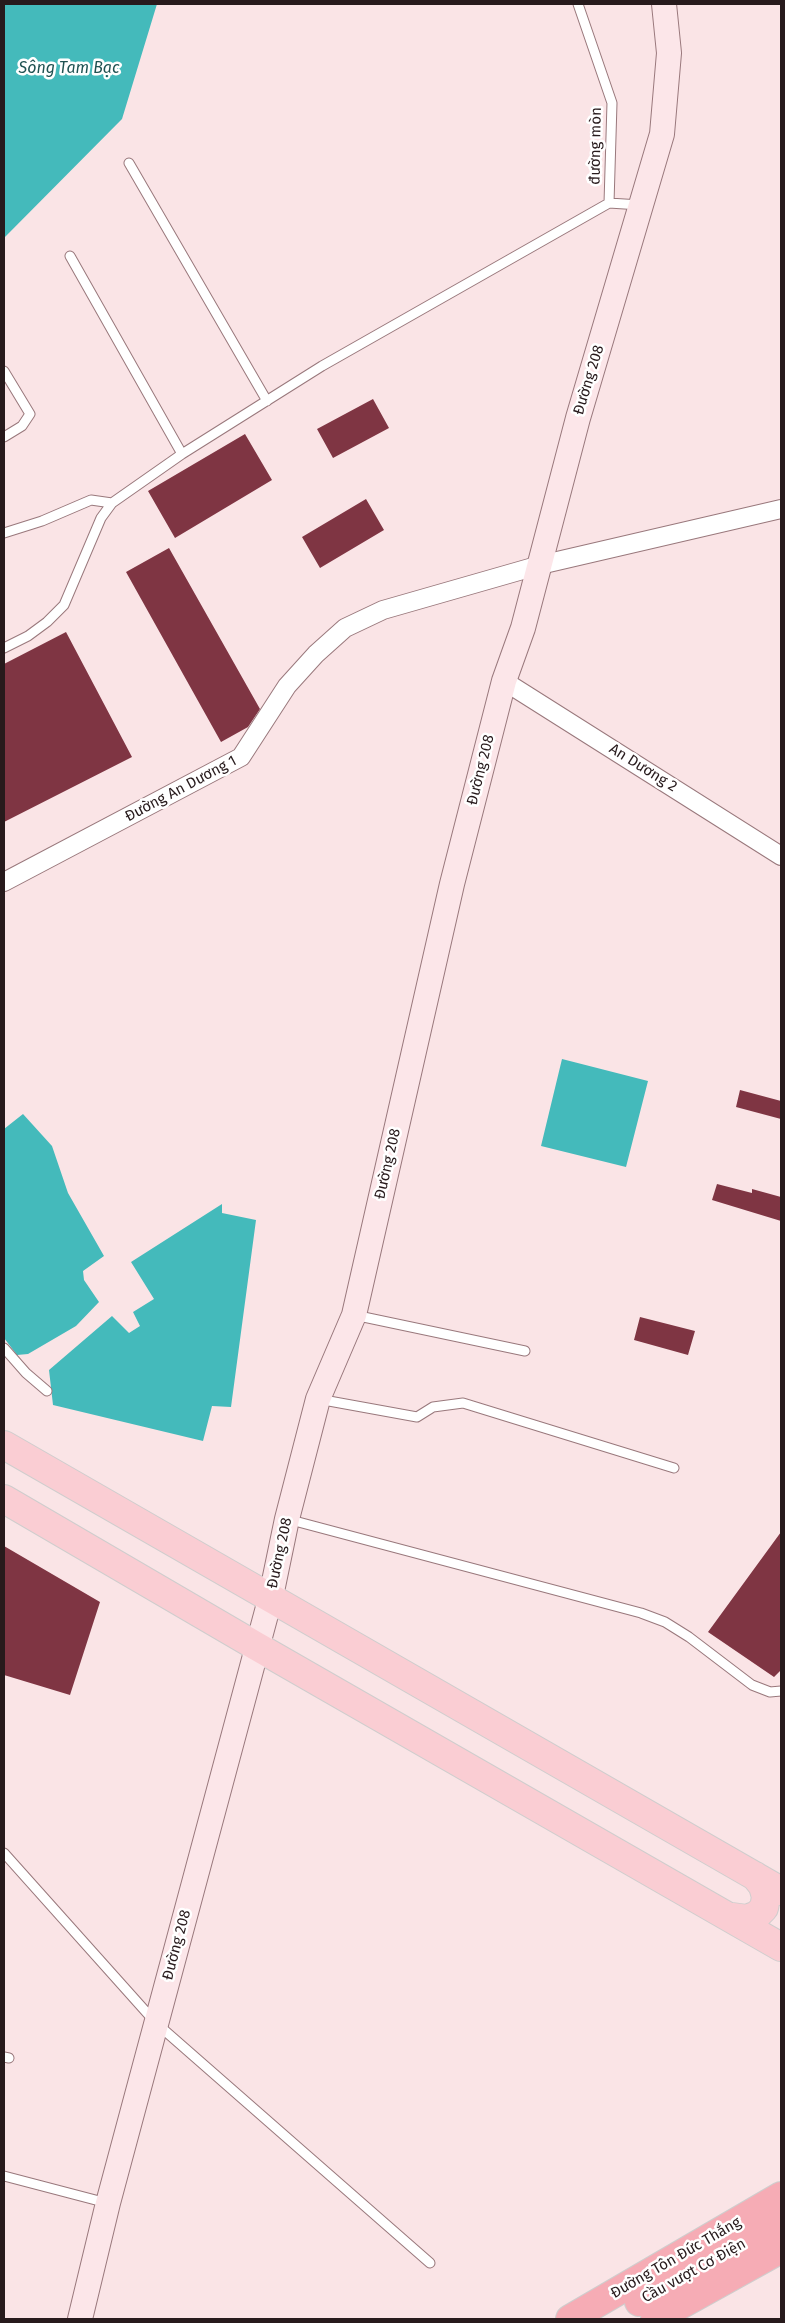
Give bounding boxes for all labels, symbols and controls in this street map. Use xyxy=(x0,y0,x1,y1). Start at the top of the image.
water label: Sông Tam Bạc xyxy=(19,59,119,79)
street label: đường mòn xyxy=(586,107,606,185)
street label: Đường 208 xyxy=(570,343,608,417)
street label: Đường 208 xyxy=(464,733,498,807)
street label: An Dương 2 xyxy=(606,740,680,796)
street label: Đường An Dương 1 xyxy=(122,752,240,826)
street label: Đường 208 xyxy=(371,1127,405,1201)
street label: Đường 208 xyxy=(264,1516,296,1590)
street label: Đường 208 xyxy=(159,1908,195,1982)
street label: Đường Tôn Đức Thắng xyxy=(608,2213,744,2303)
street label: Cầu vượt Cơ Điện xyxy=(639,2235,749,2307)

